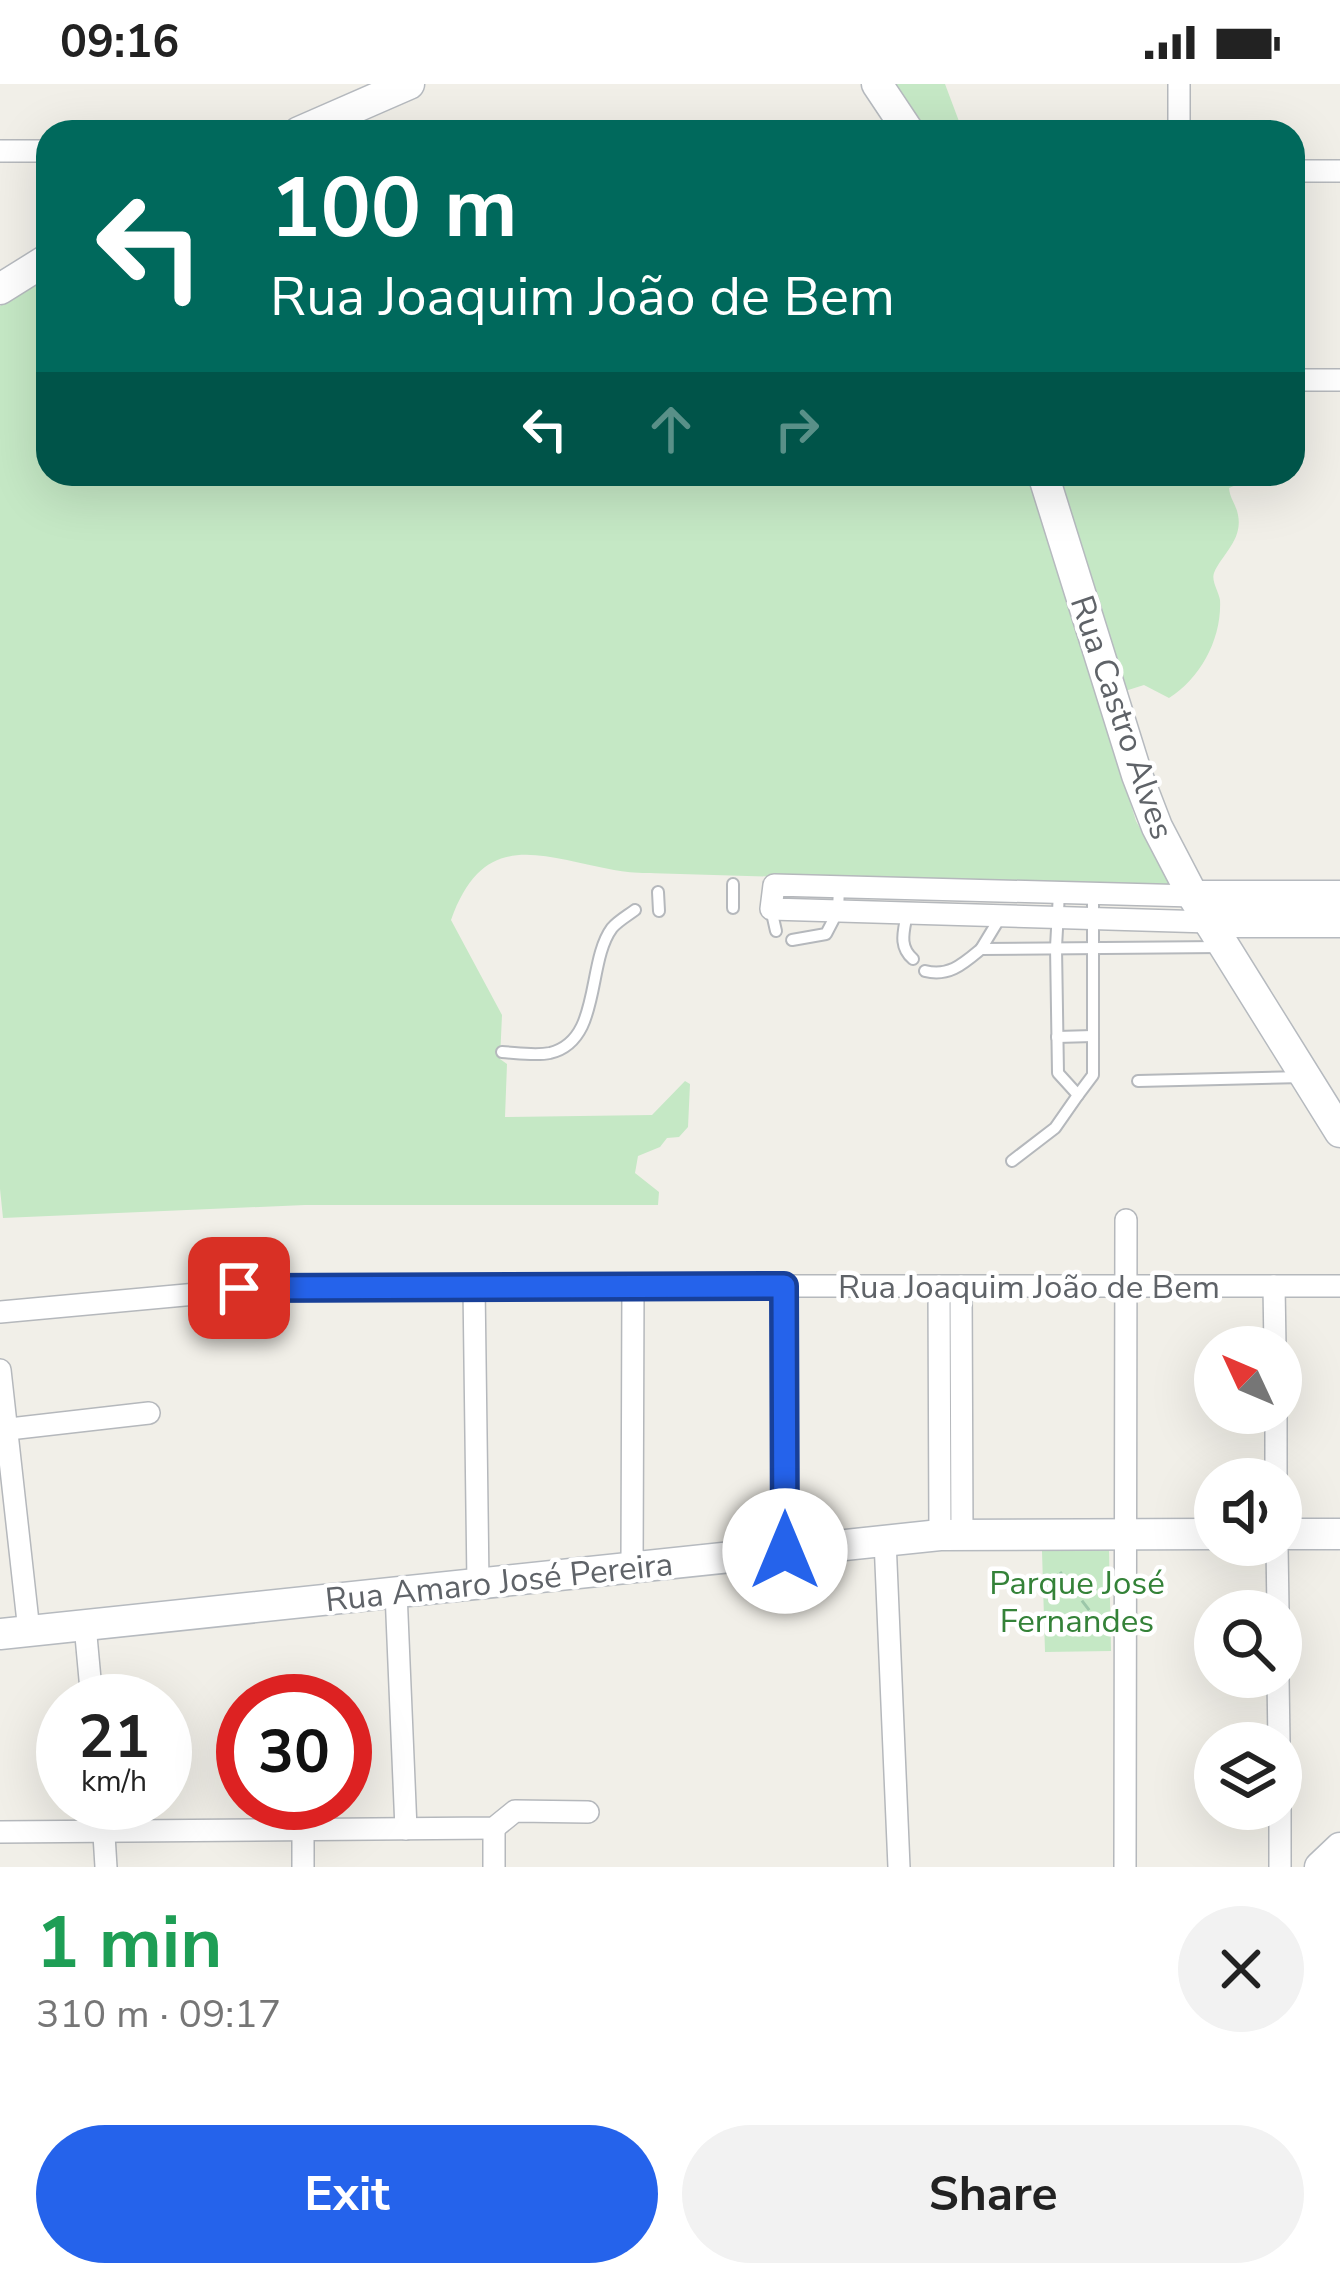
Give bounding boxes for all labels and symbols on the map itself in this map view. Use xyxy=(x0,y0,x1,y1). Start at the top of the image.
street label: Rua Castro Alves xyxy=(1059,590,1184,845)
pin xyxy=(188,1237,290,1339)
street label: Rua Joaquim João de Bem xyxy=(838,1265,1220,1310)
north arrow xyxy=(1194,1326,1302,1434)
position arrow xyxy=(722,1488,848,1614)
street label: Rua Amaro José Pereira xyxy=(323,1542,675,1623)
park label: Parque José Fernandes xyxy=(989,1561,1165,1644)
speed limit sign: 30 xyxy=(216,1674,372,1830)

